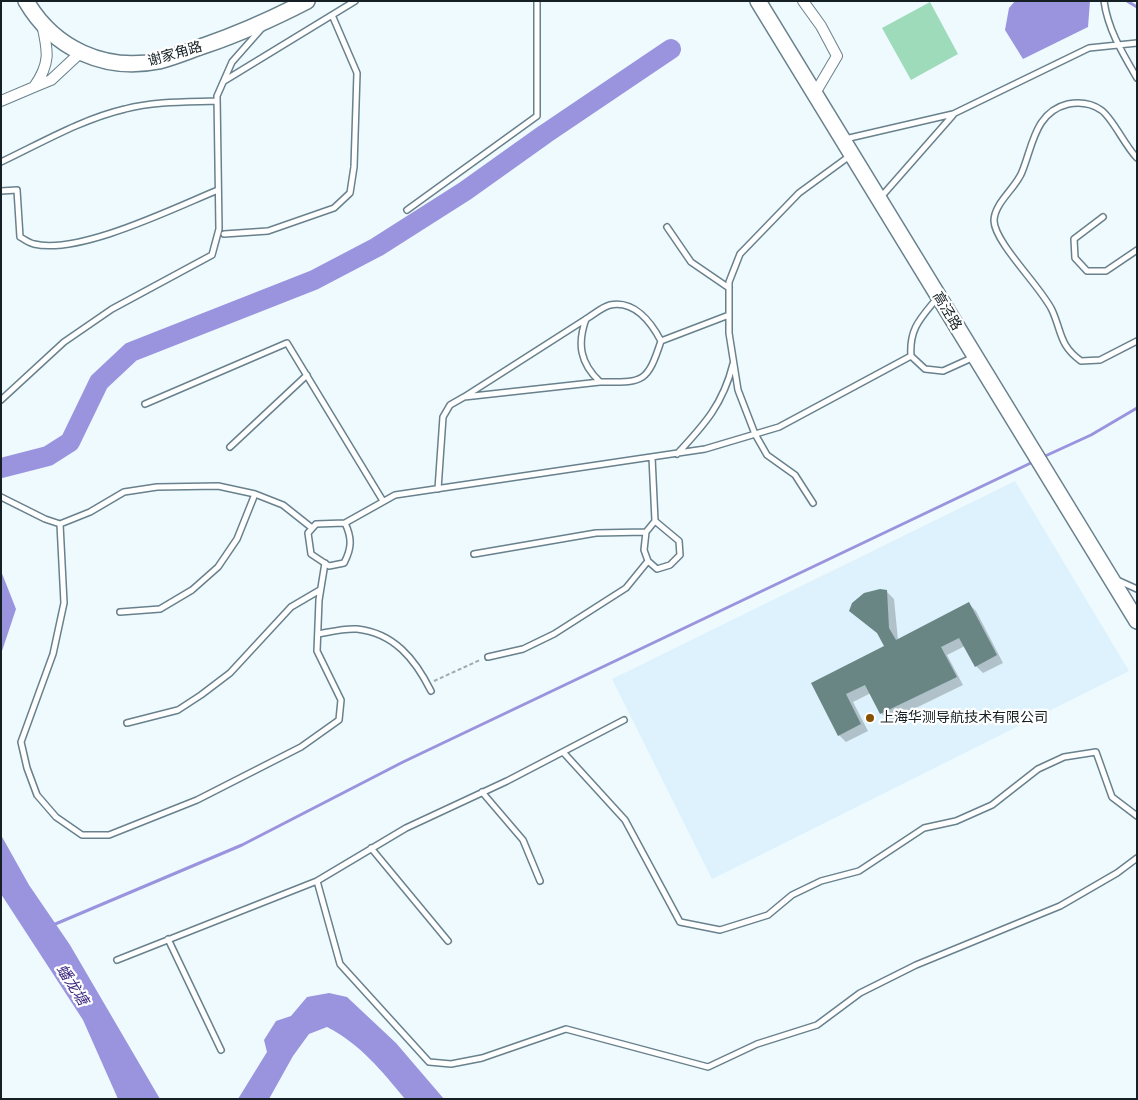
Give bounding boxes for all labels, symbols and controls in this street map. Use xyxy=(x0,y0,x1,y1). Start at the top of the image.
street label: 谢家角路 xyxy=(146,38,204,70)
street label: 高泾路 xyxy=(929,289,965,333)
place label: 上海华测导航技术有限公司 xyxy=(880,710,1048,726)
marker: 上海华测导航技术有限公司 xyxy=(864,712,876,724)
water label: 蟠龙塘 xyxy=(52,961,92,1009)

